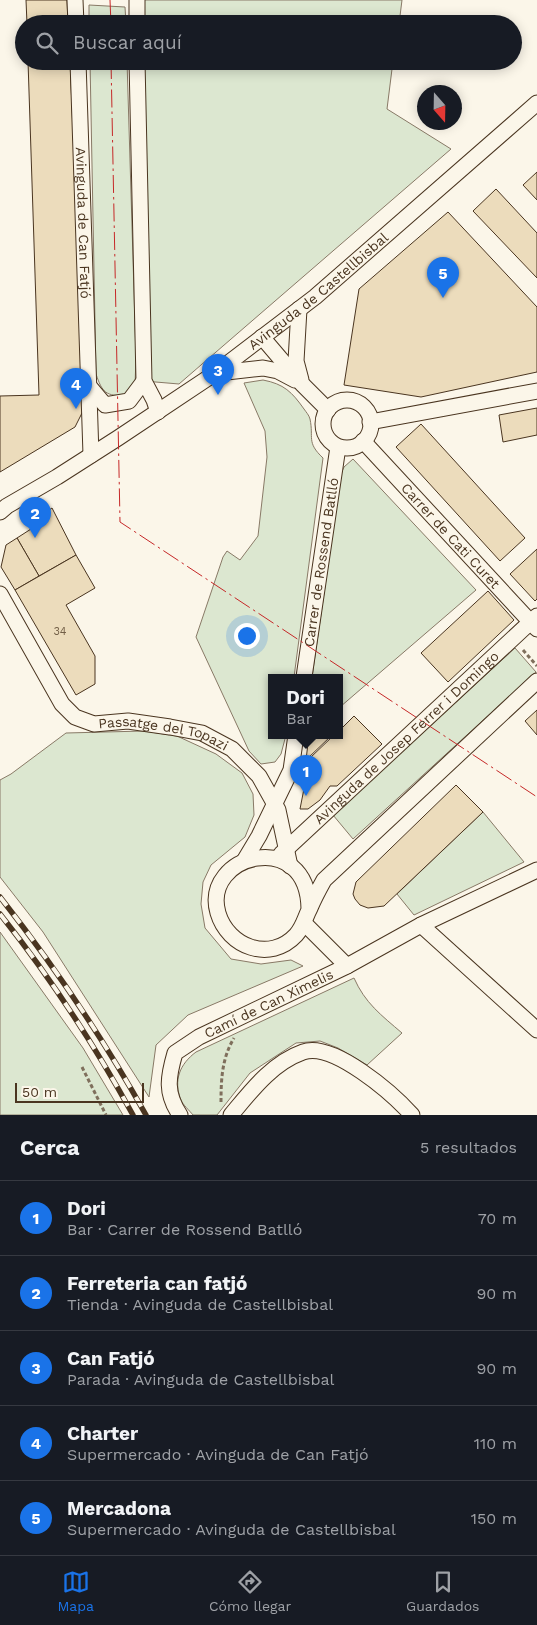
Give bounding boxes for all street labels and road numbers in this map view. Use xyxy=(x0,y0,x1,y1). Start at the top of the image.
street label: Avinguda de Can Fatjó xyxy=(73,147,94,299)
street label: Avinguda de Castellbisbal xyxy=(245,229,392,353)
street label: Carrer de Rossend Batlló xyxy=(301,477,341,648)
street label: Carrer de Cati Curet xyxy=(398,480,503,592)
street label: Avinguda de Josep Ferrer i Domingo xyxy=(311,648,502,827)
street label: Passatge del Topazi xyxy=(98,713,231,754)
street label: Camí de Can Ximelis xyxy=(202,966,336,1041)

